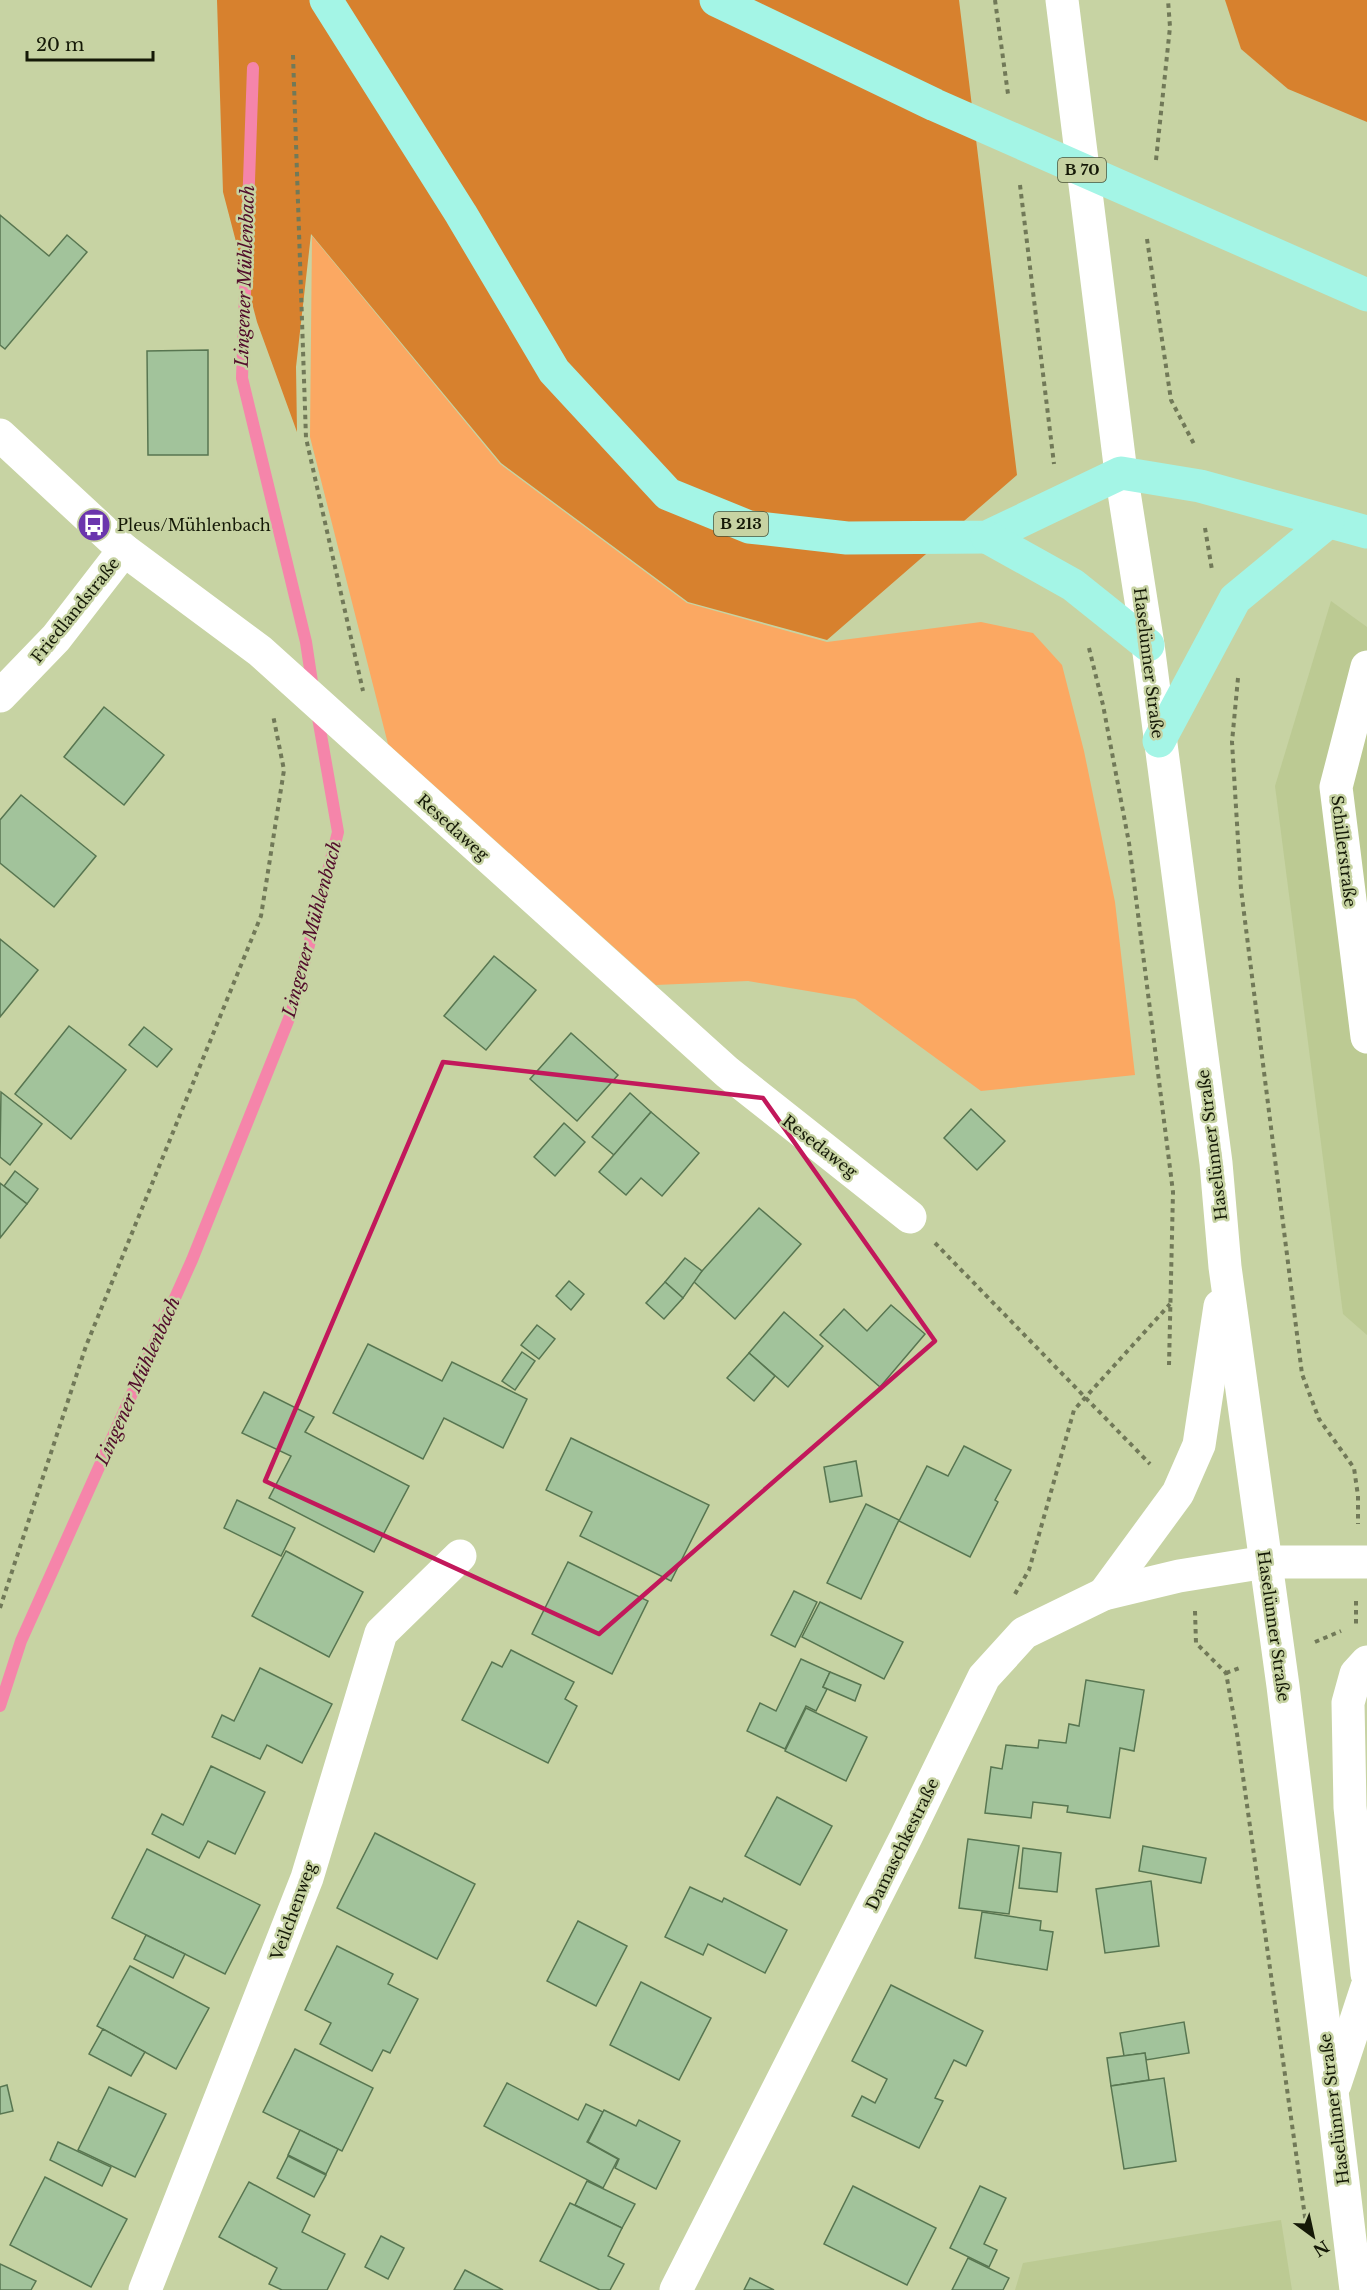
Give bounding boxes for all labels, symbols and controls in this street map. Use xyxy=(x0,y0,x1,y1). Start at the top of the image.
scale bar xyxy=(27,24,153,62)
text: 20 m xyxy=(36,34,84,56)
road number: B 70 xyxy=(1058,158,1106,182)
water label: Lingener Mühlenbach xyxy=(231,185,259,368)
bus stop icon: Pleus/Mühlenbach xyxy=(76,507,112,543)
road number: B 213 xyxy=(714,512,768,536)
place label: Pleus/Mühlenbach xyxy=(117,515,271,535)
street label: Friedlandstraße xyxy=(26,553,124,667)
street label: Haselünner Straße xyxy=(1130,586,1168,740)
street label: Resedaweg xyxy=(413,790,493,865)
street label: Schillerstraße xyxy=(1327,794,1361,908)
water label: Lingener Mühlenbach xyxy=(278,838,346,1021)
street label: Haselünner Straße xyxy=(1193,1068,1231,1222)
street label: Resedaweg xyxy=(779,1111,862,1182)
water label: Lingener Mühlenbach xyxy=(91,1293,185,1470)
street label: Haselünner Straße xyxy=(1254,1549,1294,1703)
street label: Damaschkestraße xyxy=(861,1775,943,1913)
street label: Veilchenweg xyxy=(266,1859,320,1964)
street label: Haselünner Straße xyxy=(1315,2032,1353,2186)
north arrow xyxy=(1283,2206,1343,2266)
text: N xyxy=(1309,2236,1333,2261)

